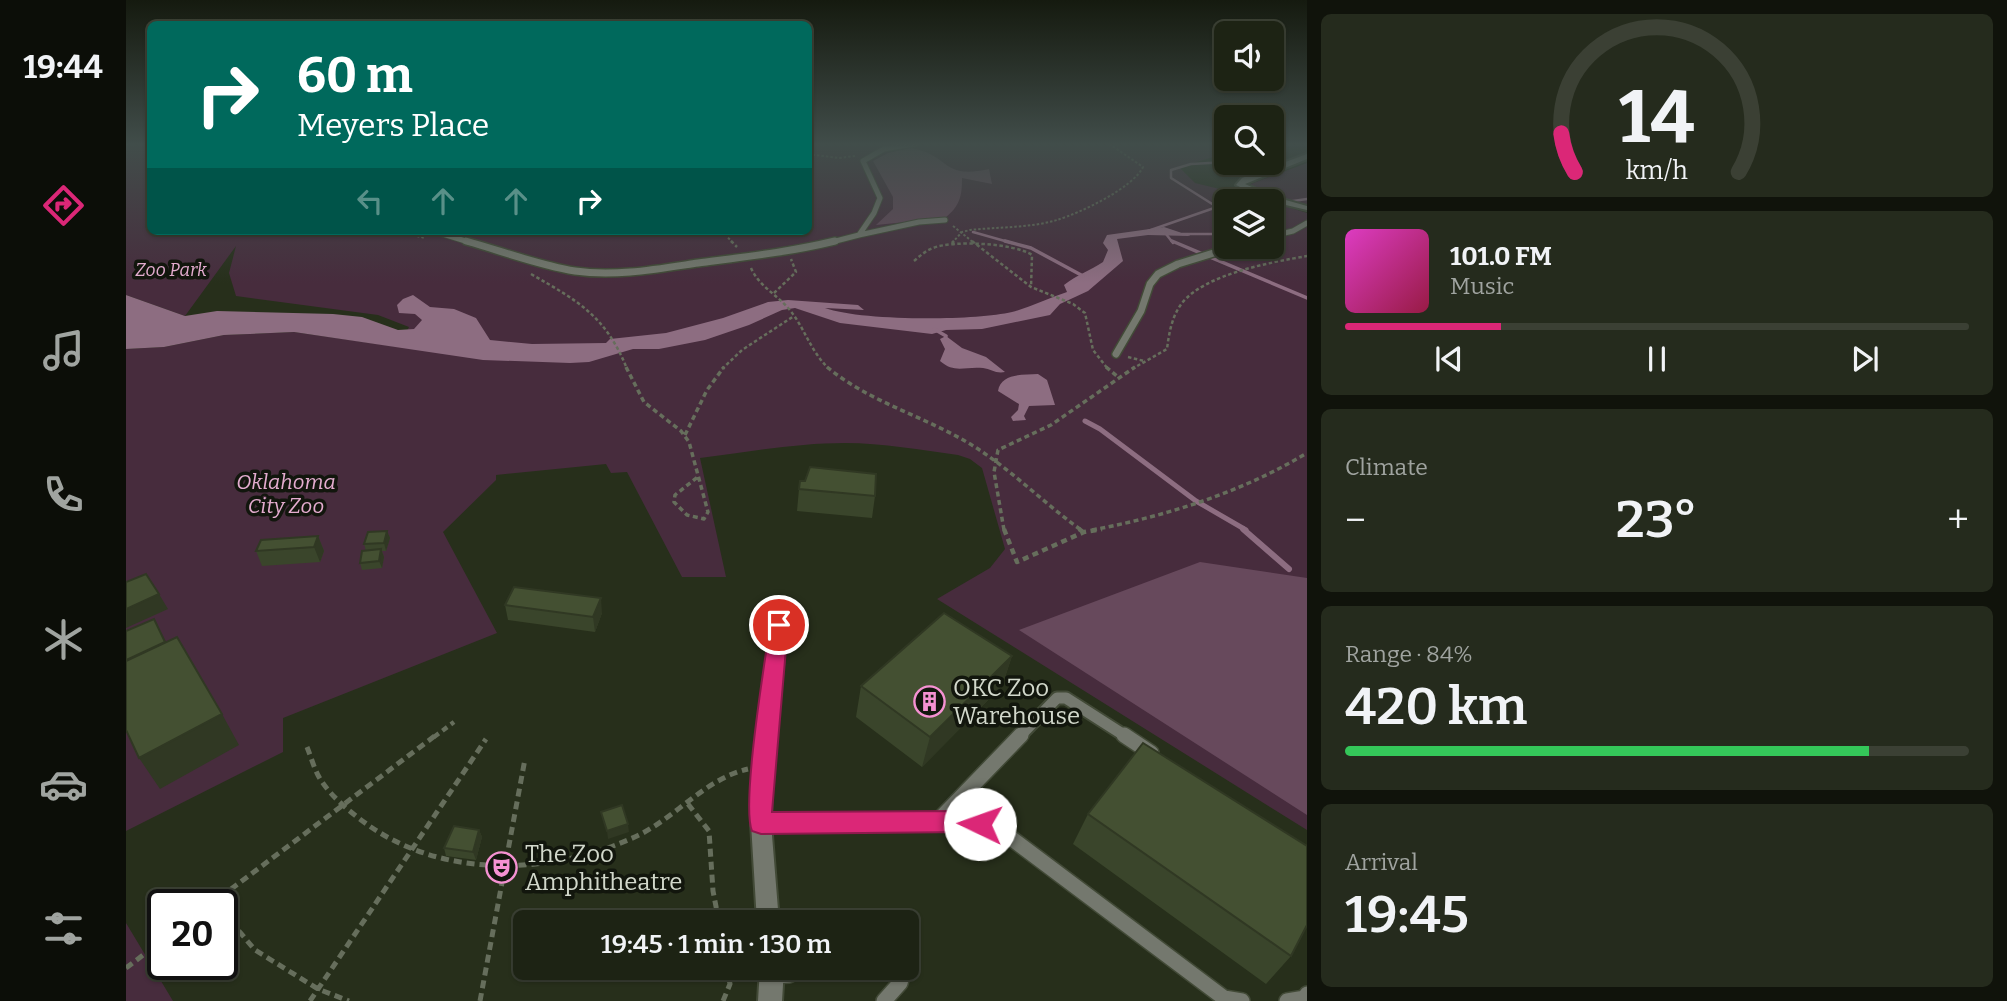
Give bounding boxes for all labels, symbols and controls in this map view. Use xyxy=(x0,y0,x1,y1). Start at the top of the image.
map controls xyxy=(1214,21,1284,259)
button: sound xyxy=(1214,21,1284,91)
text: 60 m xyxy=(297,46,413,105)
text: 19:44 xyxy=(23,48,103,86)
icon: right xyxy=(182,49,273,140)
text: 14 xyxy=(1619,74,1695,161)
button: search xyxy=(1214,105,1284,175)
text: Meyers Place xyxy=(297,106,489,144)
text: km/h xyxy=(1626,156,1688,186)
icon: directions xyxy=(39,181,88,230)
icon: left xyxy=(351,182,389,220)
icon: ahead xyxy=(424,182,462,220)
icon: ahead xyxy=(497,182,535,220)
icon: right xyxy=(570,182,608,220)
button: layers xyxy=(1214,189,1284,259)
text: 101.0 FM xyxy=(1450,241,1552,272)
park label: Zoo Park xyxy=(135,259,207,281)
text: Music xyxy=(1450,272,1514,300)
icon: music xyxy=(39,326,88,375)
icon: previous xyxy=(1430,340,1468,378)
icon: pause xyxy=(1638,340,1676,378)
icon: next xyxy=(1846,340,1884,378)
text: Climate xyxy=(1345,453,1428,481)
park label: Oklahoma City Zoo xyxy=(236,469,336,519)
icon: phone xyxy=(39,470,88,519)
text: 23° xyxy=(1616,488,1698,551)
text: − xyxy=(1345,497,1366,543)
text: + xyxy=(1947,497,1969,543)
pin xyxy=(749,595,809,655)
icon: arrive xyxy=(760,606,798,644)
icon: climate xyxy=(39,615,88,664)
text: Range · 84% xyxy=(1345,640,1473,668)
place label: OKC Zoo Warehouse xyxy=(953,674,1080,730)
text: 420 km xyxy=(1345,675,1527,738)
building icon: OKC Zoo Warehouse xyxy=(913,685,947,719)
icon: car xyxy=(39,760,88,809)
position arrow xyxy=(943,787,1017,861)
place label: The Zoo Amphitheatre xyxy=(525,840,682,896)
text: Arrival xyxy=(1345,848,1418,876)
theatre icon: The Zoo Amphitheatre xyxy=(485,851,519,885)
text: 19:45 xyxy=(1345,883,1469,946)
speed limit sign: 20 xyxy=(147,889,238,980)
icon: filters xyxy=(39,904,88,953)
text: 19:45 · 1 min · 130 m xyxy=(601,929,831,960)

